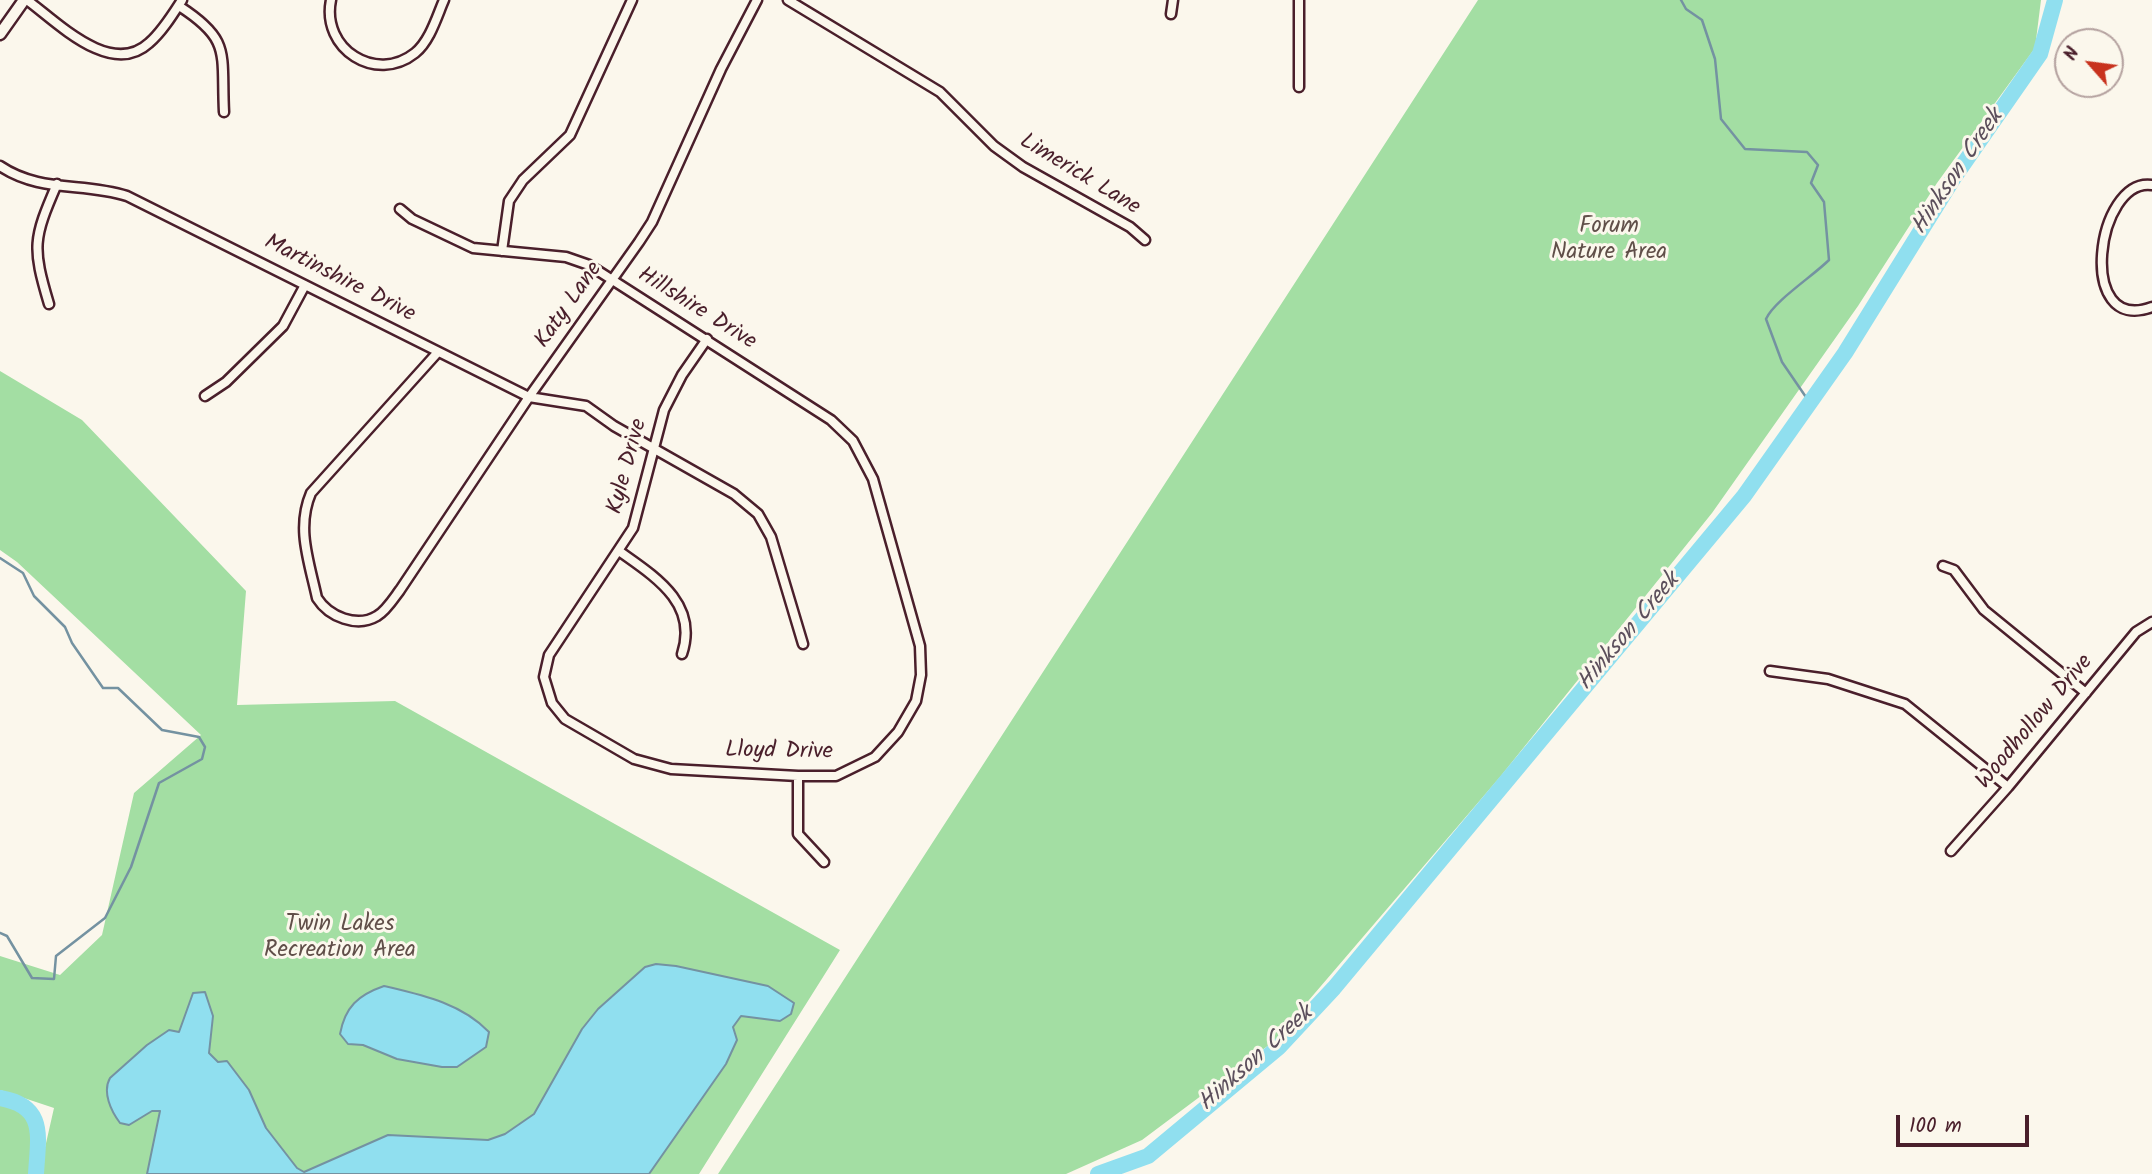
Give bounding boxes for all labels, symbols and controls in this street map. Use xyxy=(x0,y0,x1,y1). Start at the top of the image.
north arrow xyxy=(2054,28,2124,98)
text: N xyxy=(2056,42,2088,66)
water label: Hinkson Creek xyxy=(1907,105,2011,241)
street label: Limerick Lane xyxy=(1014,129,1144,223)
park label: Forum Nature Area xyxy=(1551,214,1667,268)
street label: Martinshire Drive xyxy=(259,230,419,330)
street label: Katy Lane xyxy=(530,257,610,355)
street label: Hillshire Drive xyxy=(631,263,761,357)
street label: Kyle Drive xyxy=(603,416,655,518)
water label: Hinkson Creek xyxy=(1573,568,1687,698)
street label: Woodhollow Drive xyxy=(1972,650,2100,796)
street label: Lloyd Drive xyxy=(725,738,833,768)
park label: Twin Lakes Recreation Area xyxy=(264,912,416,966)
water label: Hinkson Creek xyxy=(1194,1001,1320,1119)
scale bar xyxy=(1900,1100,2033,1144)
text: 100 m xyxy=(1909,1110,1962,1143)

